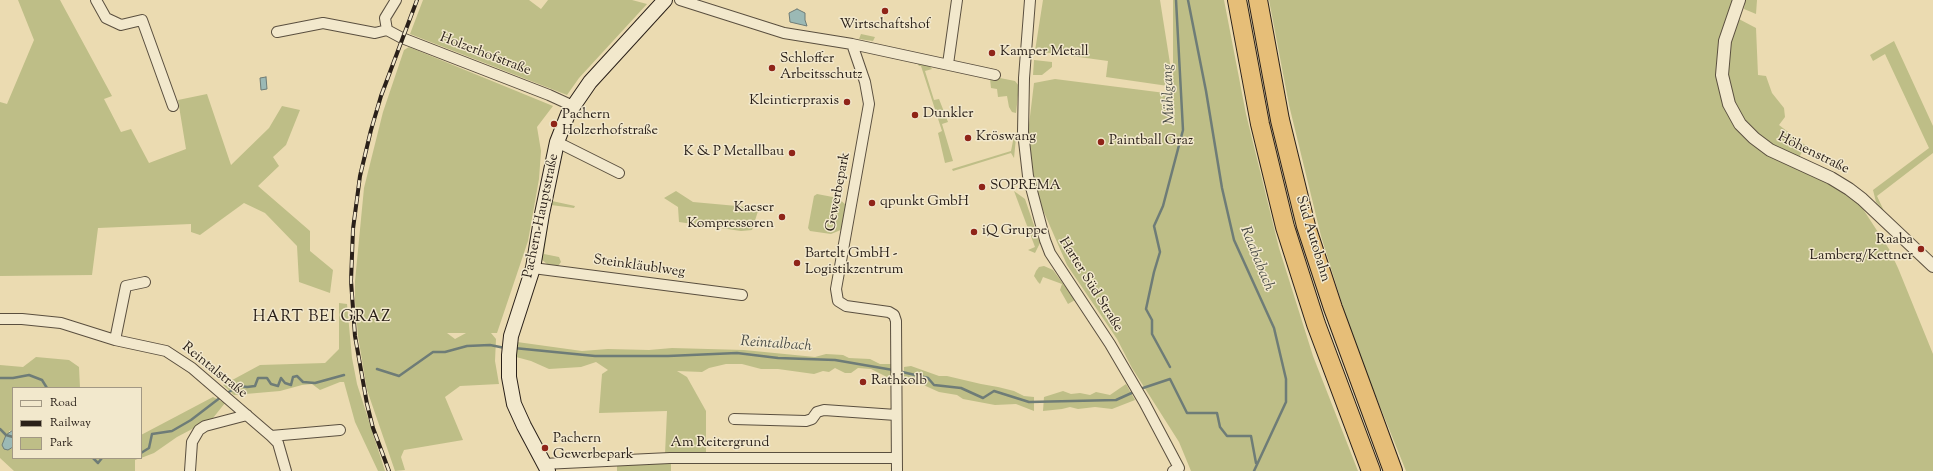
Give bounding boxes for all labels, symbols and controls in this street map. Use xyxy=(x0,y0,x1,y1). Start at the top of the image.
marker: Wirtschaftshof xyxy=(880,6,890,16)
place label: Wirtschaftshof xyxy=(840,18,930,34)
street label: Holzerhofstraße xyxy=(437,30,533,80)
place label: Kamper Metall xyxy=(1000,45,1089,61)
marker: Kamper Metall xyxy=(987,48,997,58)
place label: Schloffer Arbeitsschutz xyxy=(780,52,863,84)
marker: Schloffer Arbeitsschutz xyxy=(767,63,777,73)
water label: Mühlgang xyxy=(1160,63,1180,125)
place label: Kleintierpraxis xyxy=(749,94,839,110)
marker: Kleintierpraxis xyxy=(842,97,852,107)
place label: Dunkler xyxy=(923,107,974,123)
place label: Pachern Holzerhofstraße xyxy=(562,108,658,140)
marker: Dunkler xyxy=(910,110,920,120)
marker: Pachern Holzerhofstraße xyxy=(549,119,559,129)
street label: Höhenstraße xyxy=(1775,129,1851,179)
place label: Kröswang xyxy=(976,130,1036,146)
marker: Kröswang xyxy=(963,133,973,143)
place label: Paintball Graz xyxy=(1109,134,1193,150)
marker: Paintball Graz xyxy=(1096,137,1106,147)
place label: K & P Metallbau xyxy=(684,145,784,161)
marker: K & P Metallbau xyxy=(787,148,797,158)
street label: Gewerbepark xyxy=(823,151,855,233)
street label: Pachern-Hauptstraße xyxy=(521,152,563,280)
place label: SOPREMA xyxy=(990,179,1061,195)
marker: SOPREMA xyxy=(977,182,987,192)
street label: Süd Autobahn xyxy=(1291,194,1333,284)
place label: qpunkt GmbH xyxy=(880,195,969,211)
marker: qpunkt GmbH xyxy=(867,198,877,208)
place label: Kaeser Kompressoren xyxy=(687,201,774,234)
marker: Kaeser Kompressoren xyxy=(777,212,787,222)
place label: iQ Gruppe xyxy=(982,224,1047,240)
water label: Raababach xyxy=(1235,224,1277,294)
marker: iQ Gruppe xyxy=(969,227,979,237)
place label: Raaba Lamberg/Kettner xyxy=(1810,233,1913,266)
street label: Harter Süd Straße xyxy=(1054,235,1126,335)
marker: Raaba Lamberg/Kettner xyxy=(1916,244,1926,254)
place label: Bartelt GmbH - Logistikzentrum xyxy=(805,247,903,280)
street label: Steinkläublweg xyxy=(592,252,686,282)
marker: Bartelt GmbH - Logistikzentrum xyxy=(792,258,802,268)
district label: HART BEI GRAZ xyxy=(253,308,391,328)
water label: Reintalbach xyxy=(740,334,812,356)
street label: Reintalstraße xyxy=(178,340,250,402)
place label: Rathkolb xyxy=(871,374,927,390)
marker: Rathkolb xyxy=(858,377,868,387)
legend xyxy=(12,387,142,459)
text: Road xyxy=(50,394,77,412)
text: Railway xyxy=(50,414,91,432)
place label: Pachern Gewerbepark xyxy=(553,432,633,464)
text: Park xyxy=(50,434,73,452)
street label: Am Reitergrund xyxy=(671,436,769,452)
marker: Pachern Gewerbepark xyxy=(540,443,550,453)

